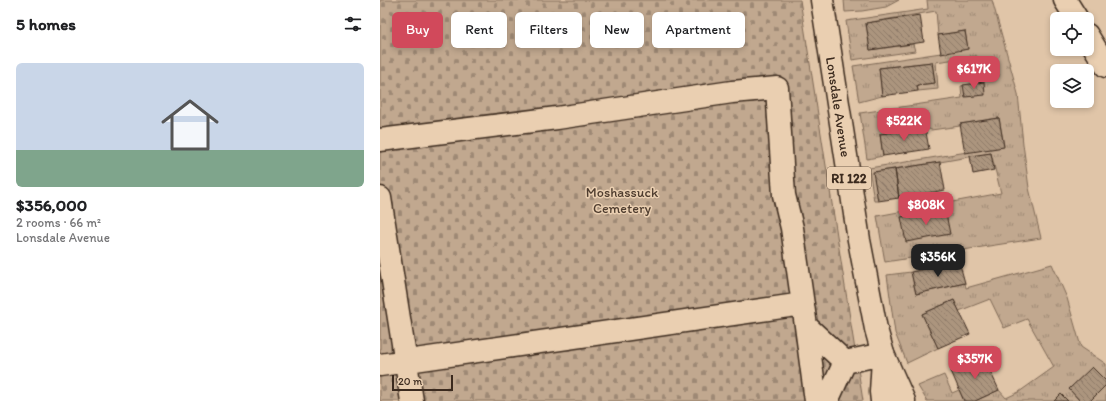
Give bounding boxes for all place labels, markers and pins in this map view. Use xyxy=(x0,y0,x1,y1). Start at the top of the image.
pin: $617K xyxy=(946,56,1002,90)
pin: $522K xyxy=(876,108,932,142)
pin: $808K xyxy=(898,192,954,226)
pin: $356K xyxy=(910,244,966,278)
pin: $357K xyxy=(947,346,1003,380)

